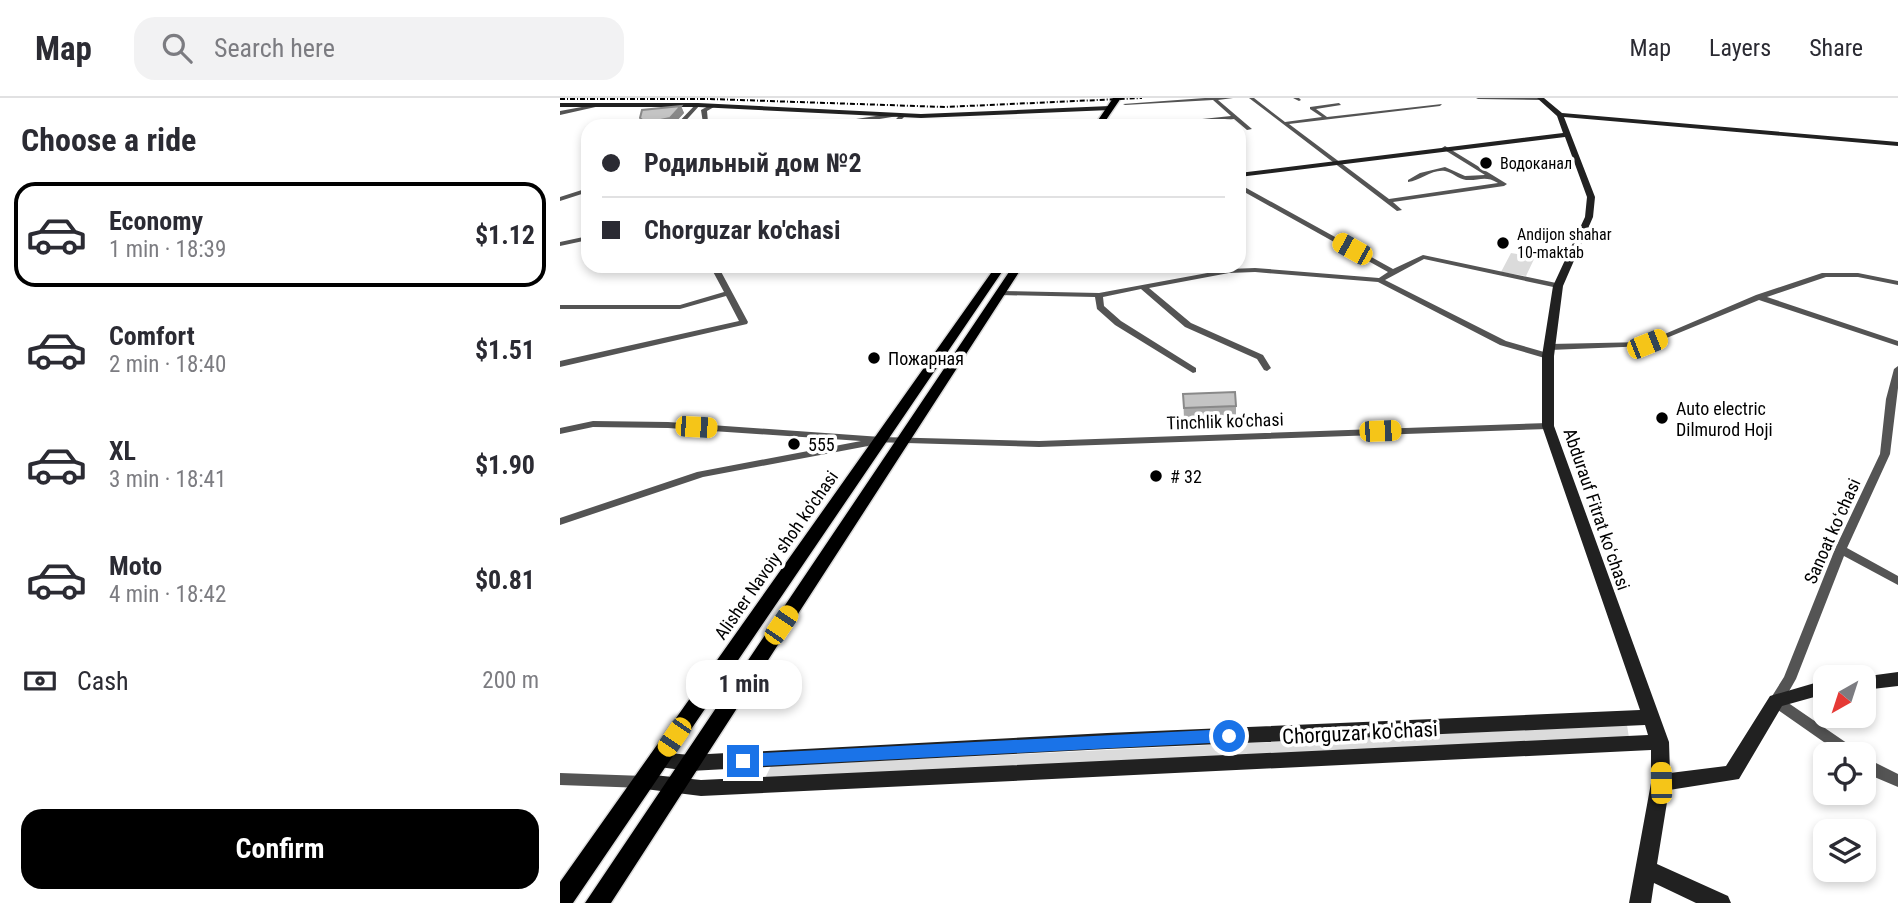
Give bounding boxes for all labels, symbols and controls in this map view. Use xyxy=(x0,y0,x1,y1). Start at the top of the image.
search box xyxy=(134,17,624,80)
text: Map xyxy=(35,29,92,68)
icon: search xyxy=(158,29,196,67)
text: Search here xyxy=(214,33,335,63)
text: Map xyxy=(1630,34,1671,62)
text: Layers xyxy=(1709,34,1771,62)
text: Share xyxy=(1809,34,1863,62)
text: Choose a ride xyxy=(21,121,196,159)
text: Родильный дом №2 xyxy=(644,148,862,178)
place label: Водоканал xyxy=(1500,154,1572,173)
marker: Водоканал xyxy=(1478,155,1494,171)
icon: car xyxy=(25,203,88,266)
text: Economy xyxy=(109,206,203,236)
text: Chorguzar ko'chasi xyxy=(644,215,840,245)
text: $1.12 xyxy=(475,220,535,250)
place label: Andijon shahar 10-maktab xyxy=(1517,225,1612,262)
car xyxy=(1329,230,1376,268)
marker: Andijon shahar 10-maktab xyxy=(1495,235,1511,251)
text: 1 min · 18:39 xyxy=(109,236,226,263)
icon: car xyxy=(25,318,88,381)
text: Comfort xyxy=(109,321,195,351)
car xyxy=(1624,326,1671,362)
text: $1.51 xyxy=(475,335,535,365)
place label: Пожарная xyxy=(888,348,964,369)
marker: Пожарная xyxy=(866,350,882,366)
text: 2 min · 18:40 xyxy=(109,351,226,378)
place label: Auto electric Dilmurod Hoji xyxy=(1676,398,1773,440)
street label: Tinchlik kо‘chasi xyxy=(1166,408,1284,434)
marker: Auto electric Dilmurod Hoji xyxy=(1654,410,1670,426)
car xyxy=(675,415,718,439)
car xyxy=(1359,420,1402,442)
street label: Abdurauf Fitrat koʻchasi xyxy=(1559,425,1635,593)
icon: car xyxy=(25,433,88,496)
place label: 555 xyxy=(808,434,835,455)
text: XL xyxy=(109,436,136,466)
marker: 555 xyxy=(786,436,802,452)
text: $1.90 xyxy=(475,450,535,480)
text: 3 min · 18:41 xyxy=(109,466,226,493)
place label: # 32 xyxy=(1170,466,1202,487)
street label: Alisher Navoiy shoh ko'chasi xyxy=(710,467,842,643)
marker: # 32 xyxy=(1148,468,1164,484)
street label: Sanoat koʻchasi xyxy=(1799,475,1865,587)
icon: car xyxy=(25,548,88,611)
text: Moto xyxy=(109,551,162,581)
text: $0.81 xyxy=(475,565,535,595)
text: 4 min · 18:42 xyxy=(109,581,226,608)
car xyxy=(761,602,802,648)
callout: 1 min xyxy=(685,660,801,708)
icon: cash xyxy=(21,662,59,700)
north arrow xyxy=(1813,665,1876,728)
map controls xyxy=(1813,665,1876,882)
text: Cash xyxy=(77,666,129,696)
text: 200 m xyxy=(482,667,539,694)
text: 1 min xyxy=(718,671,770,698)
car xyxy=(654,714,695,760)
street label: Chorguzar ko'chasi xyxy=(1282,717,1438,749)
route start xyxy=(1213,720,1245,752)
button: locate xyxy=(1813,742,1876,805)
route end xyxy=(727,745,759,777)
car xyxy=(1651,762,1672,804)
button: Confirm xyxy=(21,809,539,889)
button: layers xyxy=(1813,819,1876,882)

